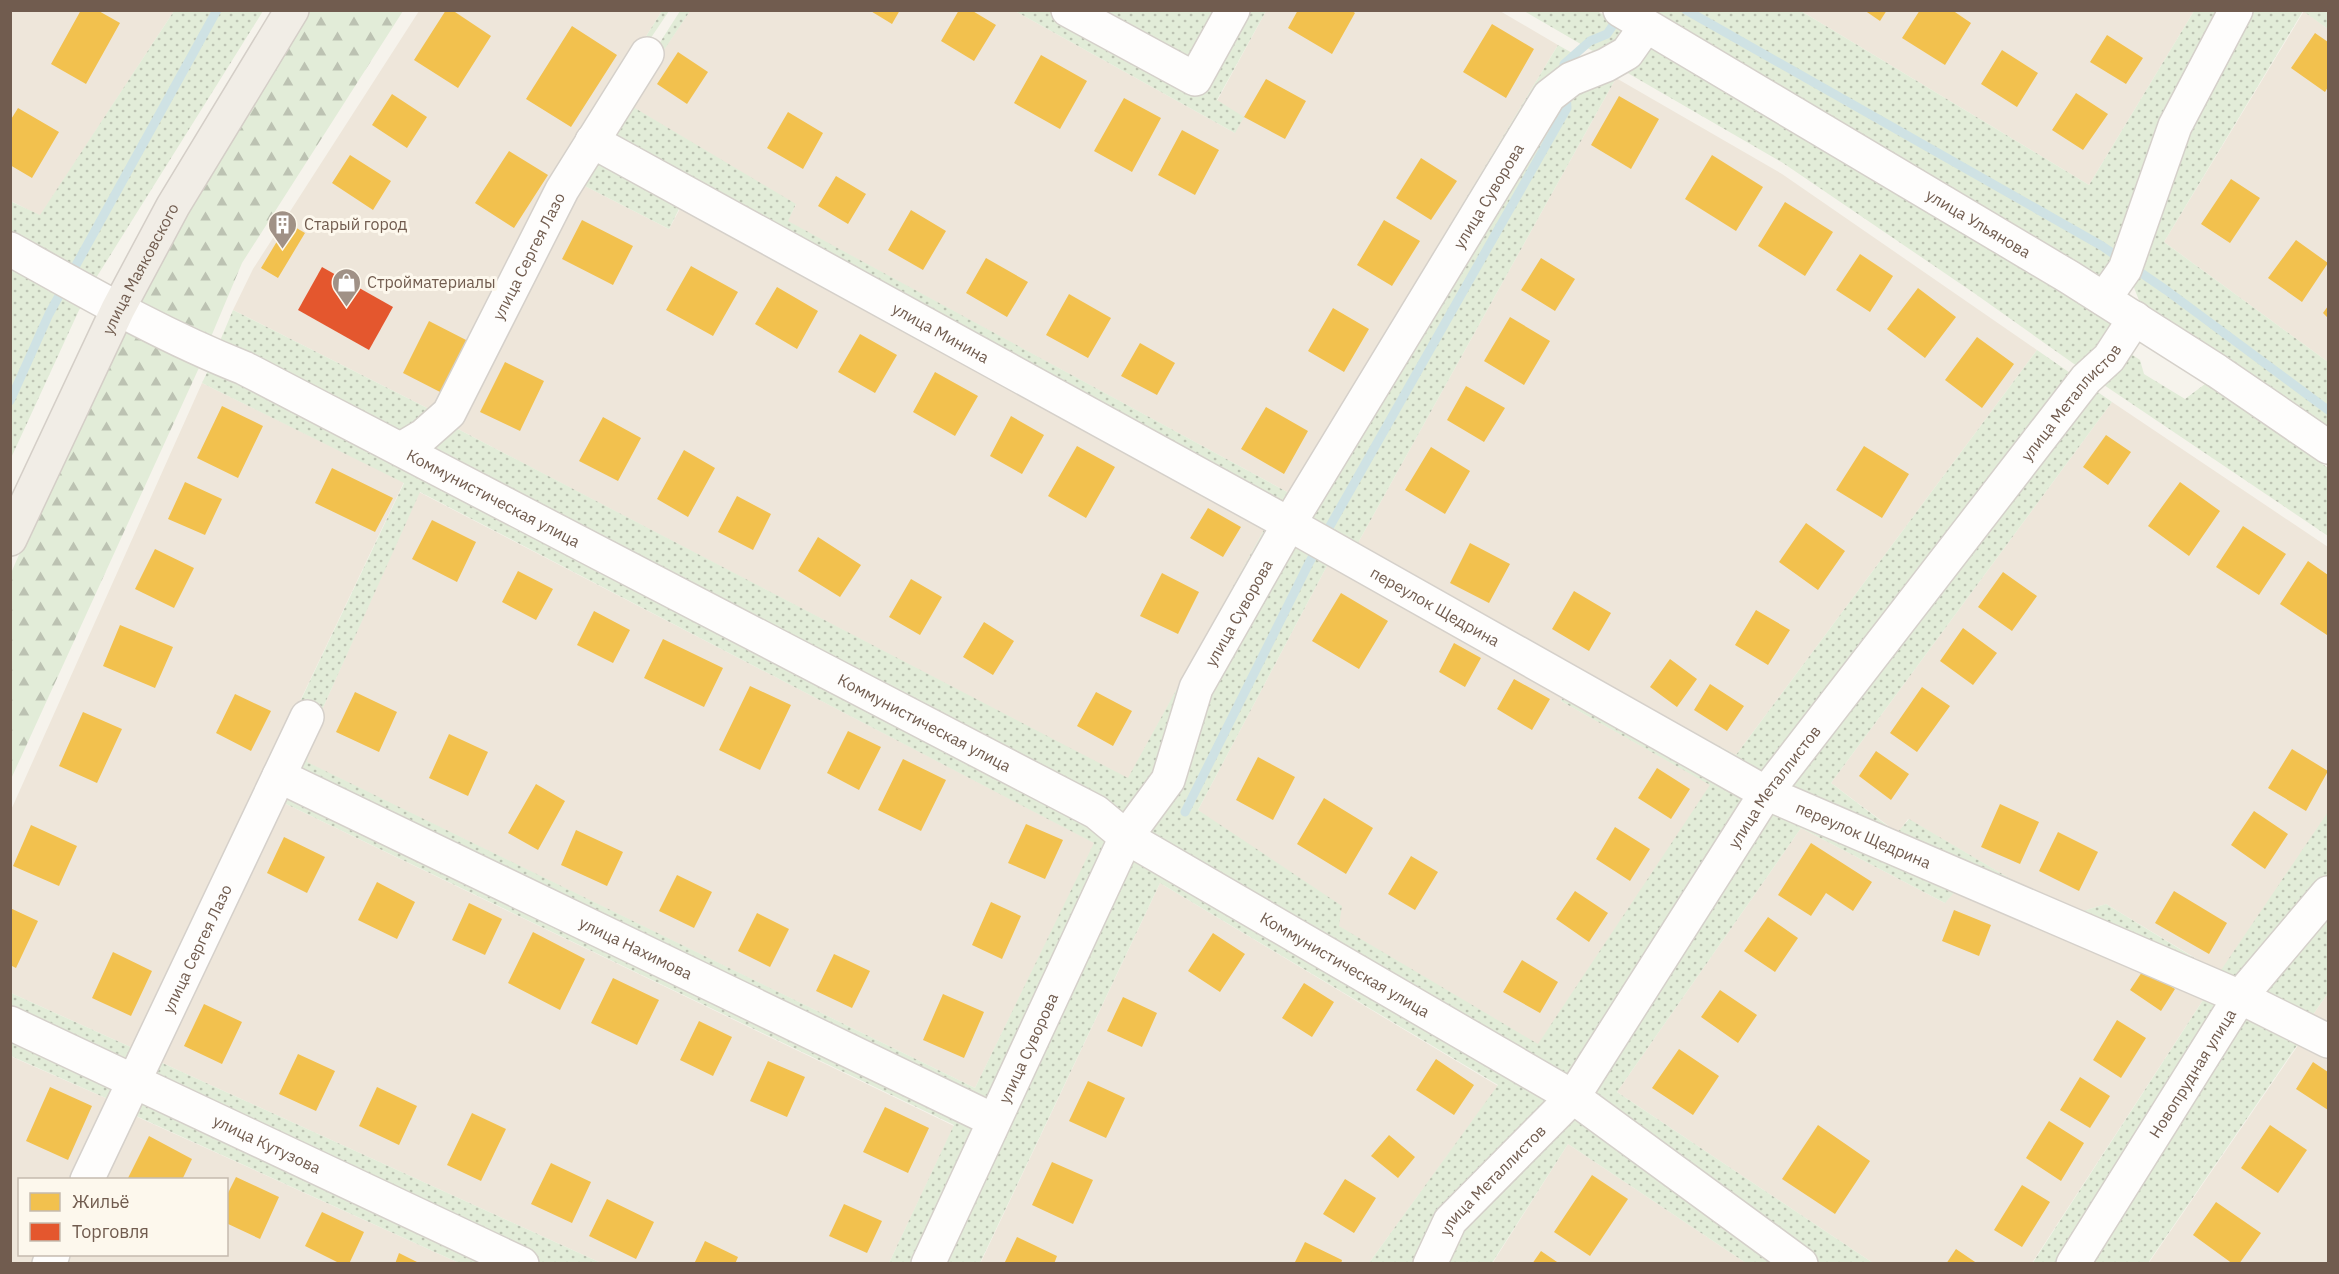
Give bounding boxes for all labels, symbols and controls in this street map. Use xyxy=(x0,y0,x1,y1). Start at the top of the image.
street label: улица Суворова xyxy=(1449,139,1528,252)
street label: улица Ульянова xyxy=(1922,184,2035,262)
street label: улица Сергея Лазо xyxy=(488,189,569,323)
street label: улица Маяковского xyxy=(97,199,183,338)
building icon: Старый город xyxy=(267,208,299,250)
place label: Старый город xyxy=(304,214,408,234)
shop icon: Стройматериалы xyxy=(330,266,362,308)
place label: Стройматериалы xyxy=(367,272,496,292)
street label: улица Минина xyxy=(889,298,993,368)
street label: улица Металлистов xyxy=(2016,340,2125,465)
street label: Коммунистическая улица xyxy=(403,445,584,552)
street label: улица Суворова xyxy=(1200,556,1277,670)
street label: переулок Щедрина xyxy=(1367,562,1504,651)
street label: Коммунистическая улица xyxy=(834,669,1015,776)
street label: улица Металлистов xyxy=(1724,721,1825,852)
street label: переулок Щедрина xyxy=(1793,797,1934,873)
street label: улица Сергея Лазо xyxy=(158,881,236,1016)
street label: Коммунистическая улица xyxy=(1257,907,1434,1022)
street label: улица Нахимова xyxy=(576,912,696,984)
street label: улица Суворова xyxy=(994,989,1063,1107)
street label: Новопрудная улица xyxy=(2144,1005,2240,1142)
street label: улица Кутузова xyxy=(210,1110,324,1178)
street label: улица Металлистов xyxy=(1435,1120,1550,1239)
legend xyxy=(18,1178,228,1256)
text: Жильё xyxy=(72,1190,130,1213)
text: Торговля xyxy=(72,1220,149,1243)

